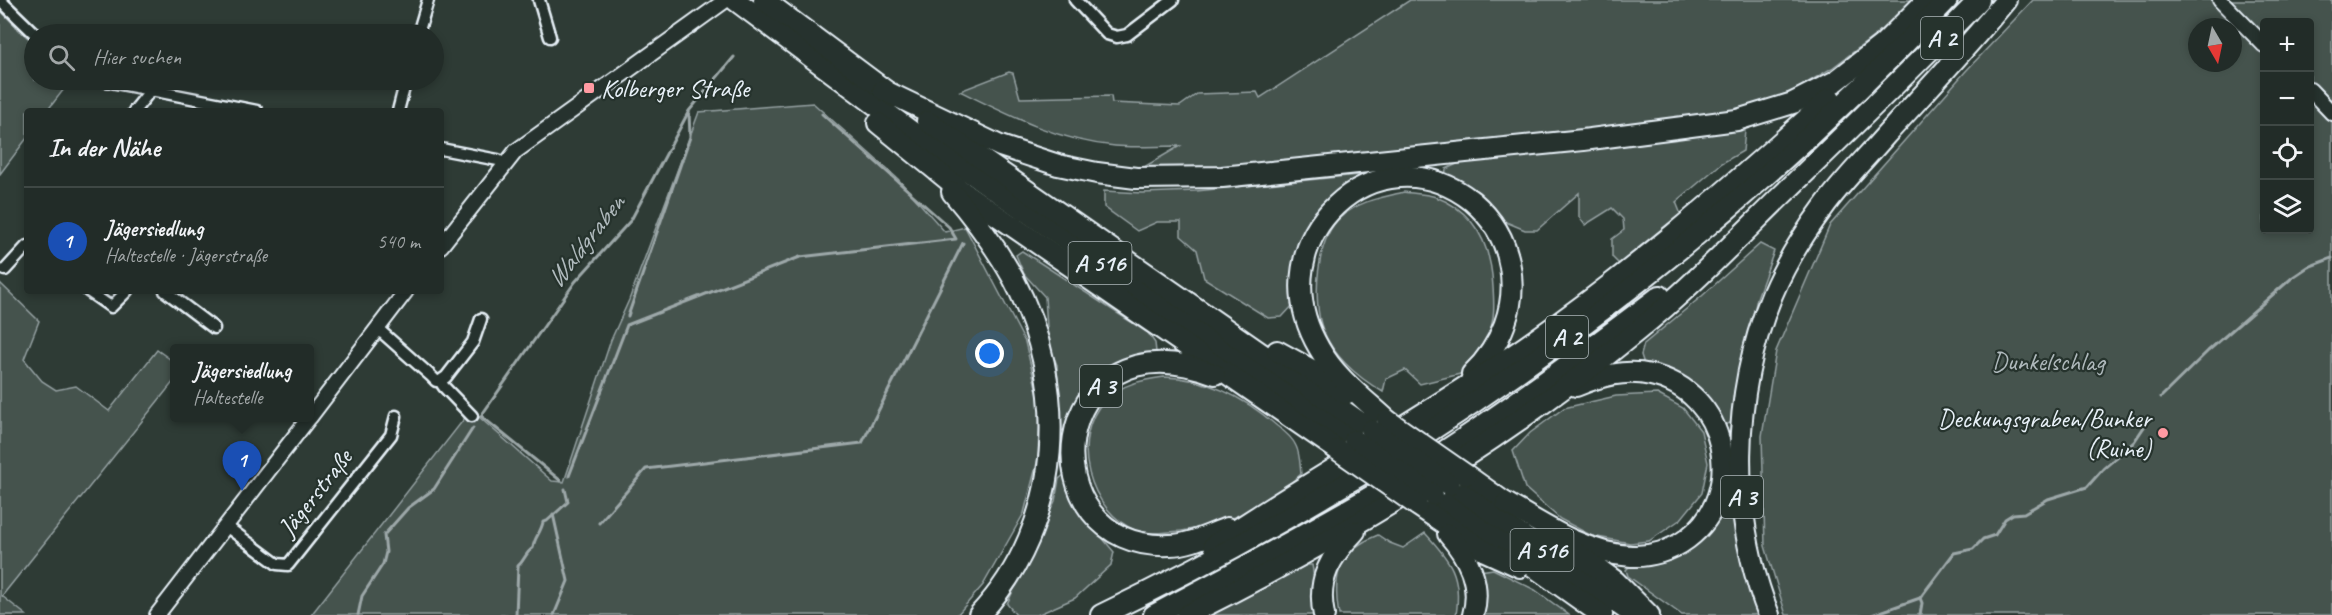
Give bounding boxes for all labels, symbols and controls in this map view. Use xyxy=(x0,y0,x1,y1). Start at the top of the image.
road number: A 2 xyxy=(1921,17,1963,59)
north arrow xyxy=(2188,18,2242,72)
map controls xyxy=(2260,18,2314,234)
button: + xyxy=(2260,18,2314,72)
search box xyxy=(24,24,444,90)
icon: search xyxy=(45,41,78,74)
text: Hier suchen xyxy=(93,43,181,71)
place label: Kolberger Straße xyxy=(601,72,752,105)
button: − xyxy=(2260,72,2314,126)
marker: Kolberger Straße xyxy=(582,81,596,95)
button: locate xyxy=(2260,126,2314,180)
text: In der Nähe xyxy=(48,131,160,164)
button: layers xyxy=(2260,180,2314,234)
water label: Waldgraben xyxy=(538,185,634,294)
text: Jägersiedlung xyxy=(105,215,203,243)
text: 1 xyxy=(63,229,72,254)
text: 540 m xyxy=(377,229,420,254)
road number: A 516 xyxy=(1068,242,1132,284)
text: Haltestelle · Jägerstraße xyxy=(105,243,267,268)
road number: A 2 xyxy=(1546,316,1588,358)
your location xyxy=(975,339,1004,368)
popup xyxy=(170,344,314,422)
park label: Dunkelschlag xyxy=(1992,345,2106,378)
text: Jägersiedlung xyxy=(193,357,291,385)
road number: A 3 xyxy=(1080,365,1122,407)
text: Haltestelle xyxy=(193,385,263,410)
place label: Deckungsgraben/Bunker (Ruine) xyxy=(1938,402,2154,465)
marker: Deckungsgraben/Bunker (Ruine) xyxy=(2156,426,2170,440)
street label: Jägerstraße xyxy=(269,440,361,545)
pin: 1 xyxy=(222,442,262,491)
road number: A 3 xyxy=(1721,476,1763,518)
road number: A 516 xyxy=(1510,529,1574,571)

